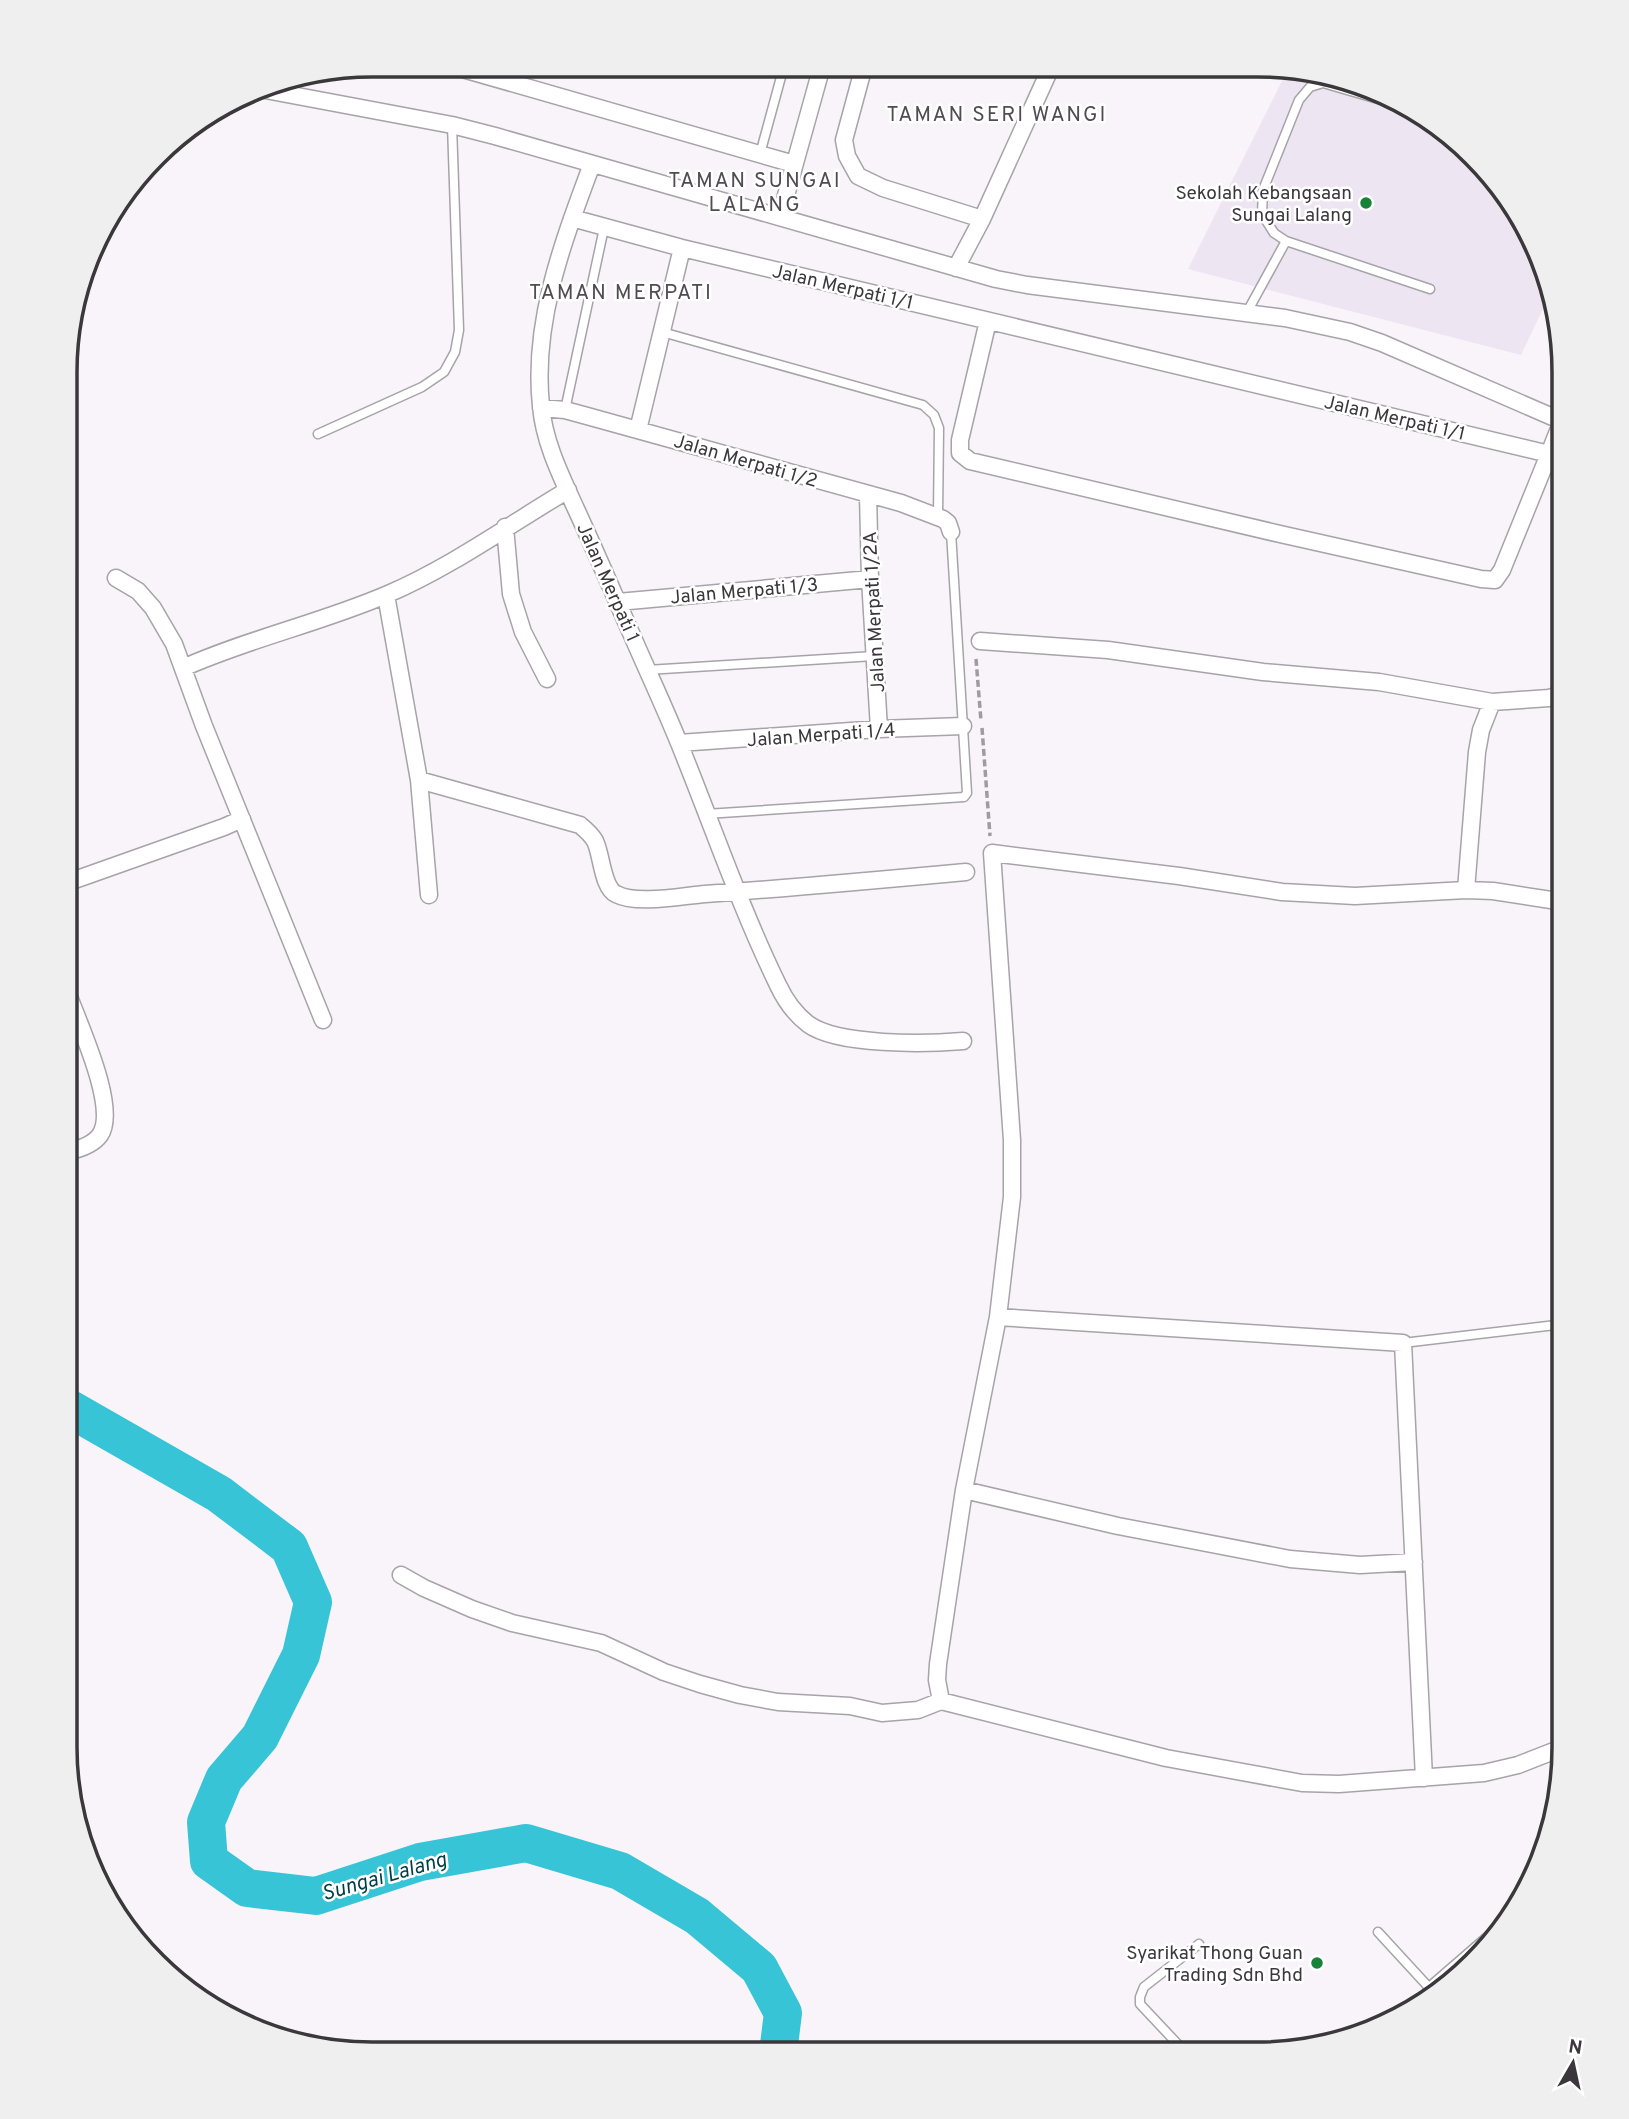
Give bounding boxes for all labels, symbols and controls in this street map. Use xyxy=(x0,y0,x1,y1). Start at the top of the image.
district label: TAMAN SERI WANGI xyxy=(886,102,1108,129)
district label: TAMAN SUNGAI LALANG xyxy=(668,168,842,219)
place label: Sekolah Kebangsaan Sungai Lalang xyxy=(1176,182,1352,228)
marker: Sekolah Kebangsaan Sungai Lalang xyxy=(1358,195,1374,211)
street label: Jalan Merpati 1/1 xyxy=(770,260,915,316)
district label: TAMAN MERPATI xyxy=(529,280,713,307)
street label: Jalan Merpati 1/1 xyxy=(1322,391,1467,447)
street label: Jalan Merpati 1/2 xyxy=(671,430,820,494)
street label: Jalan Merpati 1 xyxy=(570,520,644,646)
street label: Jalan Merpati 1/2A xyxy=(859,531,891,693)
street label: Jalan Merpati 1/3 xyxy=(669,574,819,610)
street label: Jalan Merpati 1/4 xyxy=(746,719,896,753)
water label: Sungai Lalang xyxy=(319,1847,451,1908)
place label: Syarikat Thong Guan Trading Sdn Bhd xyxy=(1126,1942,1303,1988)
marker: Syarikat Thong Guan Trading Sdn Bhd xyxy=(1309,1955,1325,1971)
north arrow xyxy=(1538,2028,1608,2098)
text: N xyxy=(1567,2035,1584,2061)

